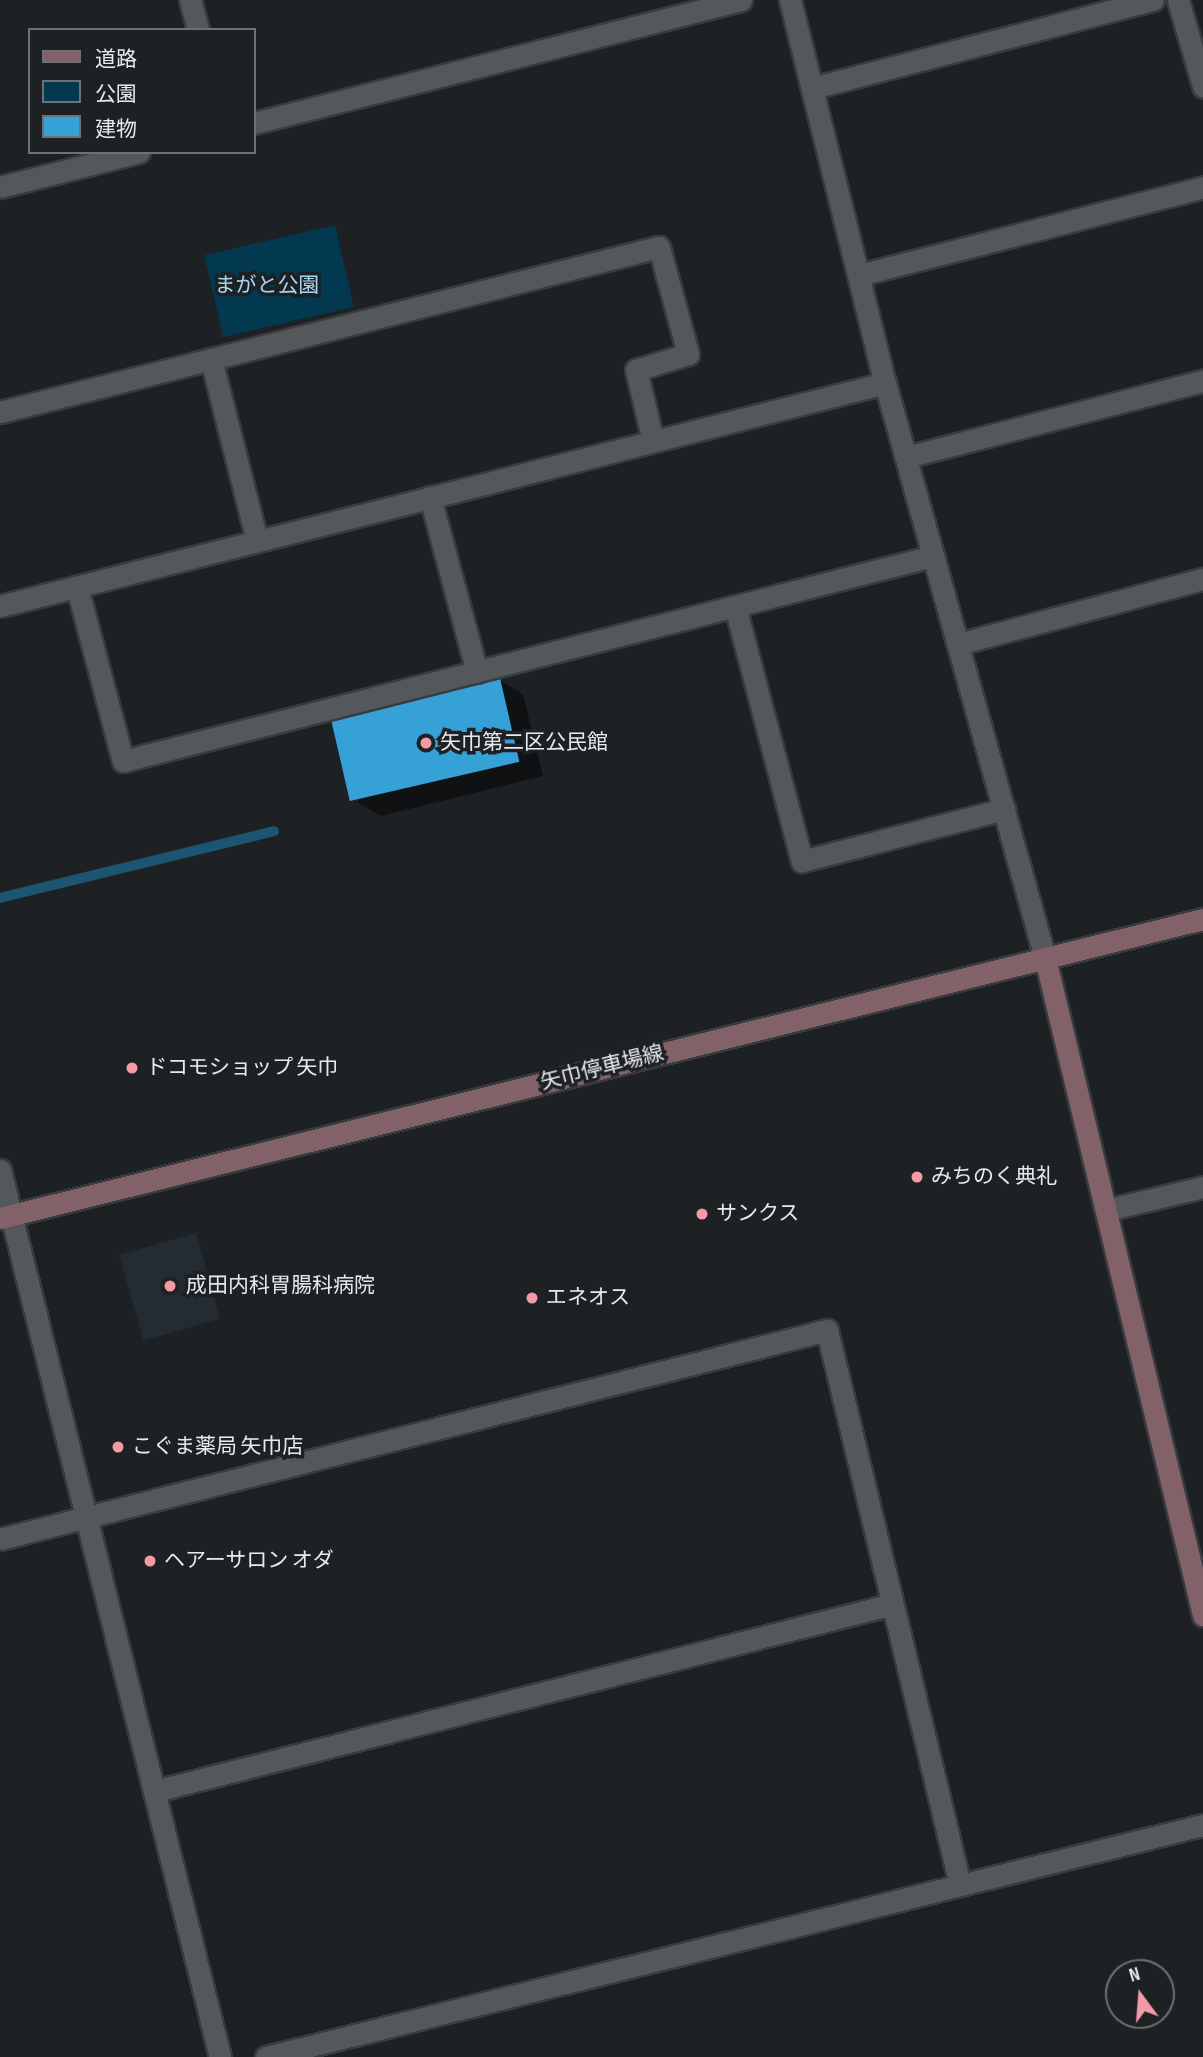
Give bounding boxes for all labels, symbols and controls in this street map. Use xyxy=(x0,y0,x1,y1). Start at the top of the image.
legend xyxy=(28,28,256,154)
text: 道路 xyxy=(95,47,137,72)
text: 公園 xyxy=(95,82,137,107)
text: 建物 xyxy=(95,117,137,142)
park label: まがと公園 xyxy=(215,273,319,299)
place label: 矢巾第二区公民館 xyxy=(440,730,608,756)
marker: 矢巾第二区公民館 xyxy=(418,735,434,751)
street label: 矢巾停車場線 xyxy=(538,1041,666,1095)
place label: ドコモショップ 矢巾 xyxy=(146,1055,338,1081)
marker: ドコモショップ 矢巾 xyxy=(124,1060,140,1076)
place label: みちのく典礼 xyxy=(931,1164,1057,1190)
marker: みちのく典礼 xyxy=(909,1169,925,1185)
place label: サンクス xyxy=(716,1201,800,1227)
marker: サンクス xyxy=(694,1206,710,1222)
place label: 成田内科胃腸科病院 xyxy=(186,1273,375,1299)
marker: 成田内科胃腸科病院 xyxy=(160,1276,180,1296)
place label: エネオス xyxy=(546,1285,630,1311)
marker: エネオス xyxy=(524,1290,540,1306)
place label: こぐま薬局 矢巾店 xyxy=(132,1434,303,1460)
marker: こぐま薬局 矢巾店 xyxy=(110,1439,126,1455)
place label: ヘアーサロン オダ xyxy=(164,1548,334,1574)
marker: ヘアーサロン オダ xyxy=(142,1553,158,1569)
north arrow xyxy=(1105,1959,1175,2029)
text: N xyxy=(1127,1963,1143,1988)

